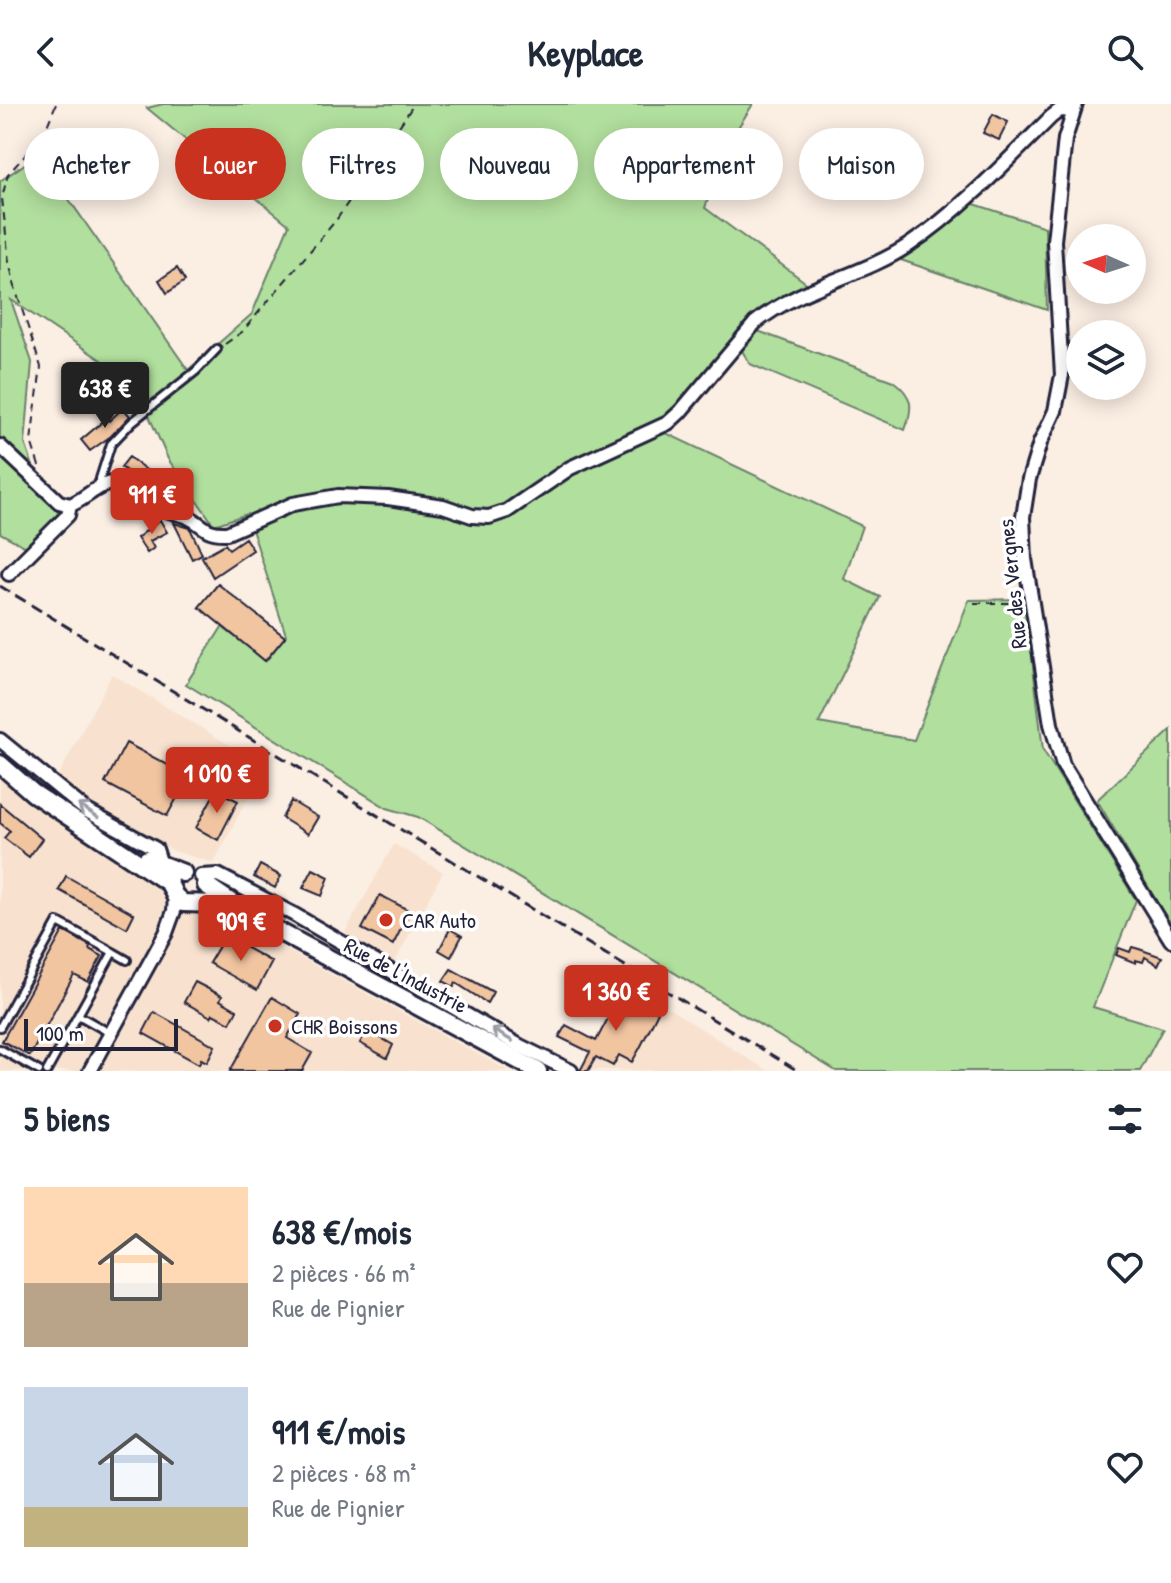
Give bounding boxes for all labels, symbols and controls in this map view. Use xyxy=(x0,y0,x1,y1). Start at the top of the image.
text: Keyplace xyxy=(528,28,643,77)
icon: back xyxy=(24,30,68,74)
icon: search xyxy=(1103,30,1147,74)
chip: Acheter xyxy=(24,128,159,200)
chip: Louer xyxy=(175,128,286,200)
chip: Filtres xyxy=(302,128,424,200)
chip: Nouveau xyxy=(440,128,578,200)
chip: Appartement xyxy=(594,128,783,200)
chip: Maison xyxy=(799,128,924,200)
north arrow xyxy=(1066,224,1146,304)
map controls xyxy=(1066,224,1146,400)
button: layers xyxy=(1066,320,1146,400)
pin: 638 € xyxy=(49,362,161,430)
text: 638 € xyxy=(79,370,131,405)
pin: 911 € xyxy=(96,468,208,536)
text: 911 € xyxy=(129,476,175,511)
street label: Rue des Vergnes xyxy=(990,518,1034,650)
pin: 1 010 € xyxy=(143,747,291,815)
text: 1 010 € xyxy=(184,755,250,790)
one-way arrow xyxy=(78,802,100,819)
pin: 909 € xyxy=(185,895,297,963)
text: 909 € xyxy=(216,903,266,938)
place label: CAR Auto xyxy=(402,905,476,935)
marker: CAR Auto xyxy=(377,911,395,929)
street label: Rue de l'Industrie xyxy=(339,930,473,1020)
pin: 1 360 € xyxy=(542,965,690,1033)
text: 1 360 € xyxy=(582,973,650,1008)
place label: CHR Boissons xyxy=(291,1011,398,1041)
scale bar xyxy=(24,1015,178,1051)
marker: CHR Boissons xyxy=(266,1017,284,1035)
text: 100 m xyxy=(36,1018,84,1048)
one-way arrow xyxy=(491,1027,514,1043)
text: 5 biens xyxy=(24,1096,110,1142)
icon: filters xyxy=(1103,1097,1147,1141)
text: 638 €/mois xyxy=(272,1209,412,1255)
icon: home xyxy=(88,1219,184,1315)
icon: heart xyxy=(1103,1245,1147,1289)
text: 2 pièces · 66 m² xyxy=(272,1255,415,1290)
text: Rue de Pignier xyxy=(272,1290,405,1325)
text: 911 €/mois xyxy=(272,1409,405,1455)
icon: home xyxy=(88,1419,184,1515)
icon: heart xyxy=(1103,1445,1147,1489)
text: 2 pièces · 68 m² xyxy=(272,1455,416,1490)
text: Rue de Pignier xyxy=(272,1490,405,1525)

